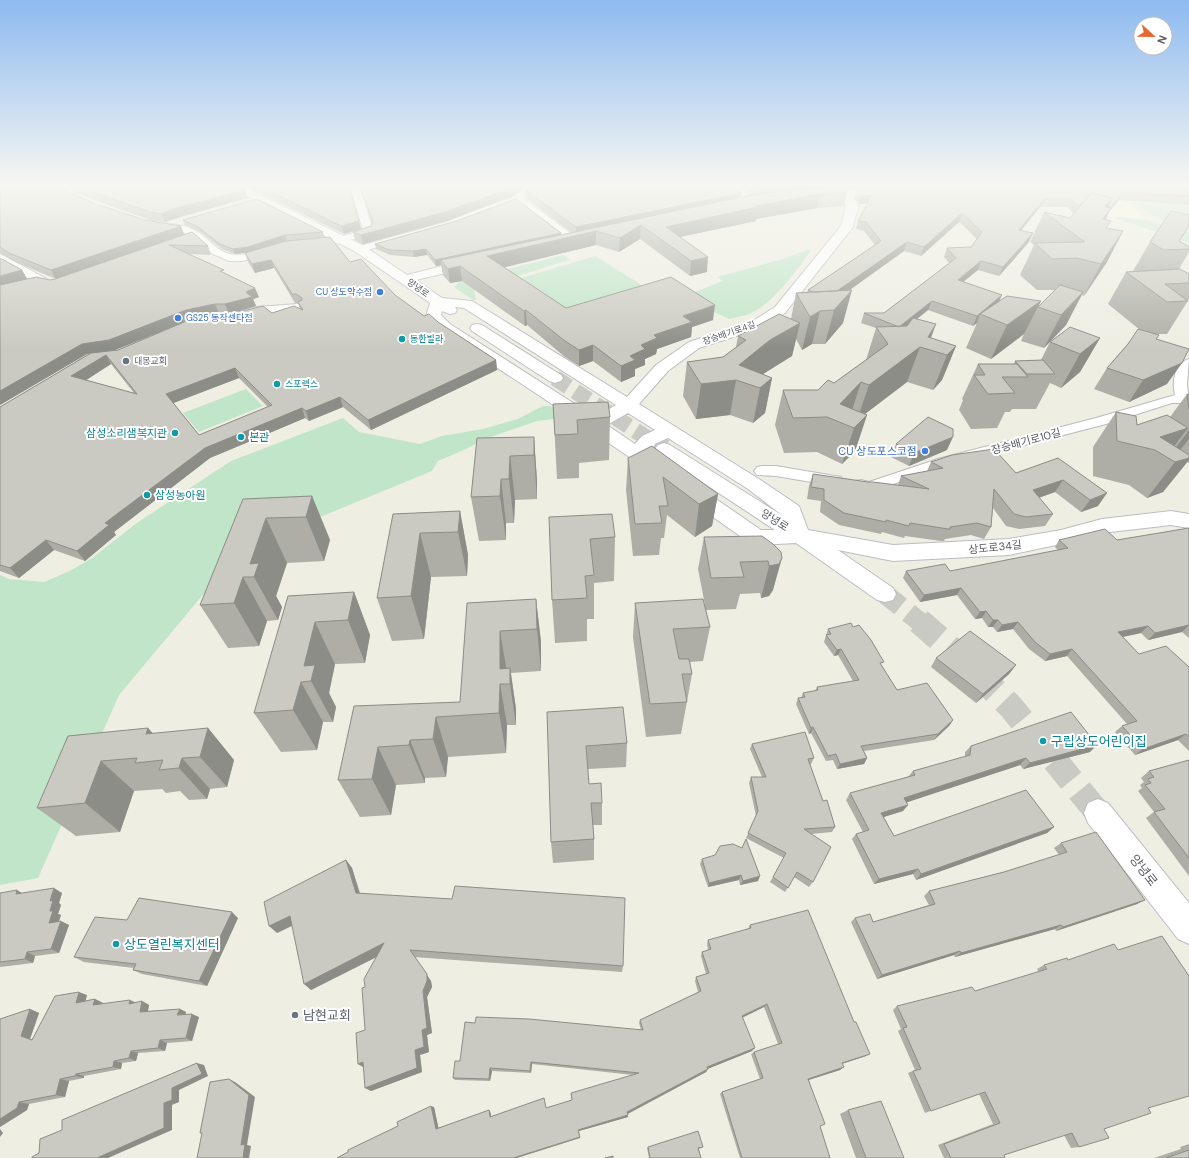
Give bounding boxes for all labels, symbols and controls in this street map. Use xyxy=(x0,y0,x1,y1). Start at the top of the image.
north arrow xyxy=(1133,16,1173,56)
text: N xyxy=(1154,33,1170,46)
street label: 양녕로 xyxy=(404,276,432,300)
place label: CU 상도약수점 xyxy=(316,286,372,298)
marker: CU 상도약수점 xyxy=(375,287,385,297)
place label: GS25 동작센타점 xyxy=(186,312,253,324)
marker: GS25 동작센타점 xyxy=(173,313,183,323)
street label: 장승배기로4길 xyxy=(701,318,757,348)
place label: 동한빌라 xyxy=(410,333,444,345)
marker: 동한빌라 xyxy=(397,334,407,344)
place label: 대봉교회 xyxy=(134,355,167,367)
marker: 대봉교회 xyxy=(121,356,131,366)
place label: 스포렉스 xyxy=(285,378,318,390)
marker: 스포렉스 xyxy=(272,379,282,389)
street label: 장승배기로10길 xyxy=(990,425,1062,457)
place label: 삼성소리샘복지관 xyxy=(86,426,167,440)
marker: 삼성소리샘복지관 xyxy=(170,428,180,438)
place label: 본관 xyxy=(249,430,269,444)
marker: 본관 xyxy=(236,432,246,442)
place label: CU 상도포스코점 xyxy=(838,444,917,458)
marker: CU 상도포스코점 xyxy=(920,446,930,456)
place label: 삼성농아원 xyxy=(155,488,206,502)
marker: 삼성농아원 xyxy=(142,490,152,500)
street label: 양녕로 xyxy=(758,506,792,534)
street label: 상도로34길 xyxy=(968,537,1022,557)
place label: 구립상도어린이집 xyxy=(1051,733,1147,750)
marker: 구립상도어린이집 xyxy=(1038,736,1048,746)
street label: 양녕로 xyxy=(1126,851,1161,890)
place label: 상도열린복지센터 xyxy=(124,936,220,953)
marker: 상도열린복지센터 xyxy=(111,939,121,949)
place label: 남현교회 xyxy=(303,1007,351,1024)
marker: 남현교회 xyxy=(290,1010,300,1020)

